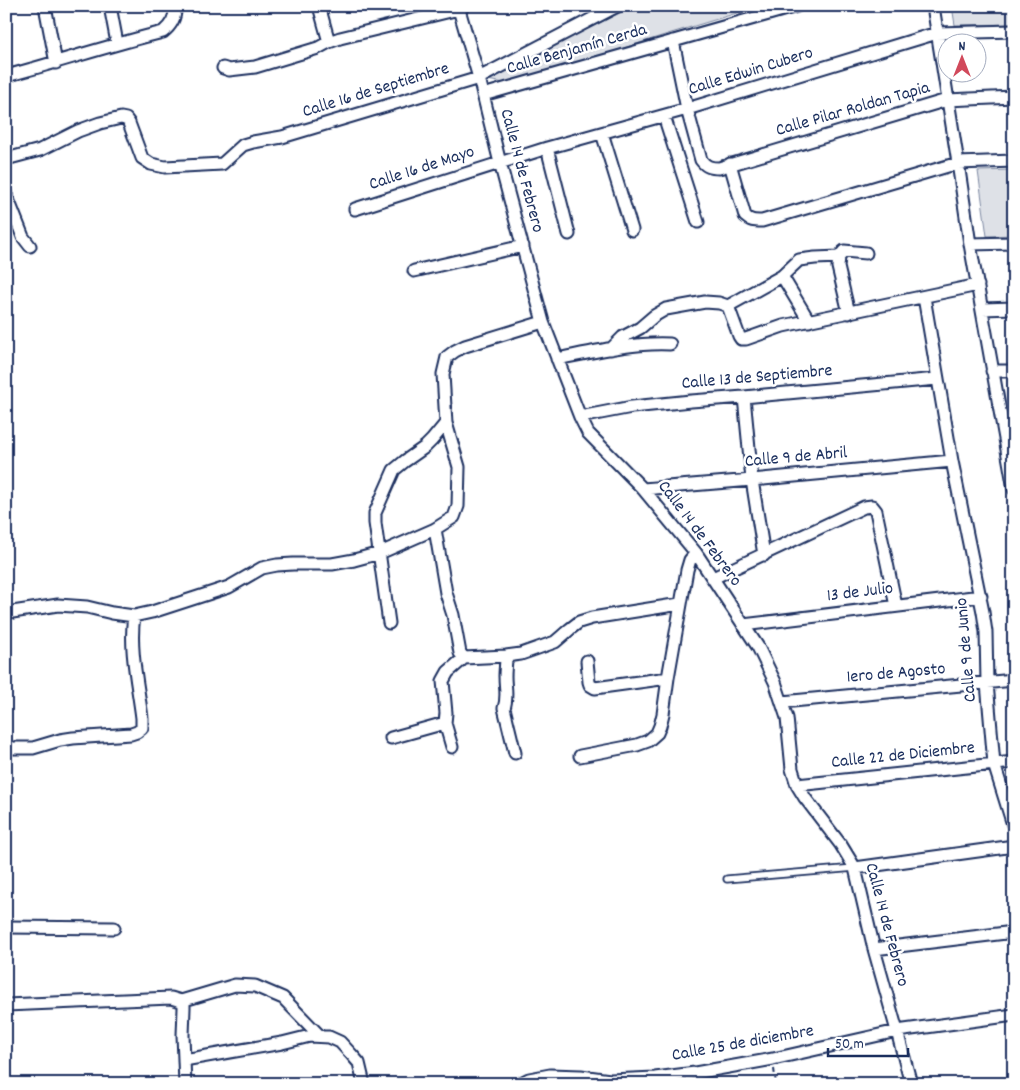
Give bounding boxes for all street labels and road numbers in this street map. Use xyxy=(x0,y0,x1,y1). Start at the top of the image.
street label: Calle Benjamín Cerda xyxy=(504,18,650,82)
street label: Calle Edwin Cubero xyxy=(686,41,816,103)
street label: Calle 16 de Septiembre xyxy=(300,57,452,125)
street label: Calle Pilar Roldan Tapia xyxy=(773,76,933,144)
street label: Calle 14 de Febrero xyxy=(492,106,550,236)
street label: Calle 16 de Mayo xyxy=(366,140,478,198)
street label: Calle 13 de Septiembre xyxy=(681,359,834,397)
street label: Calle 9 de Abril xyxy=(744,441,849,475)
street label: Calle 14 de Febrero xyxy=(651,476,747,592)
street label: 13 de Julio xyxy=(825,577,895,609)
street label: Calle 9 de Junio xyxy=(950,597,984,703)
street label: 1ero de Agosto xyxy=(846,657,946,691)
street label: Calle 22 de Diciembre xyxy=(830,736,976,776)
street label: Calle 14 de Febrero xyxy=(857,860,915,990)
street label: Calle 25 de diciembre xyxy=(670,1019,816,1069)

